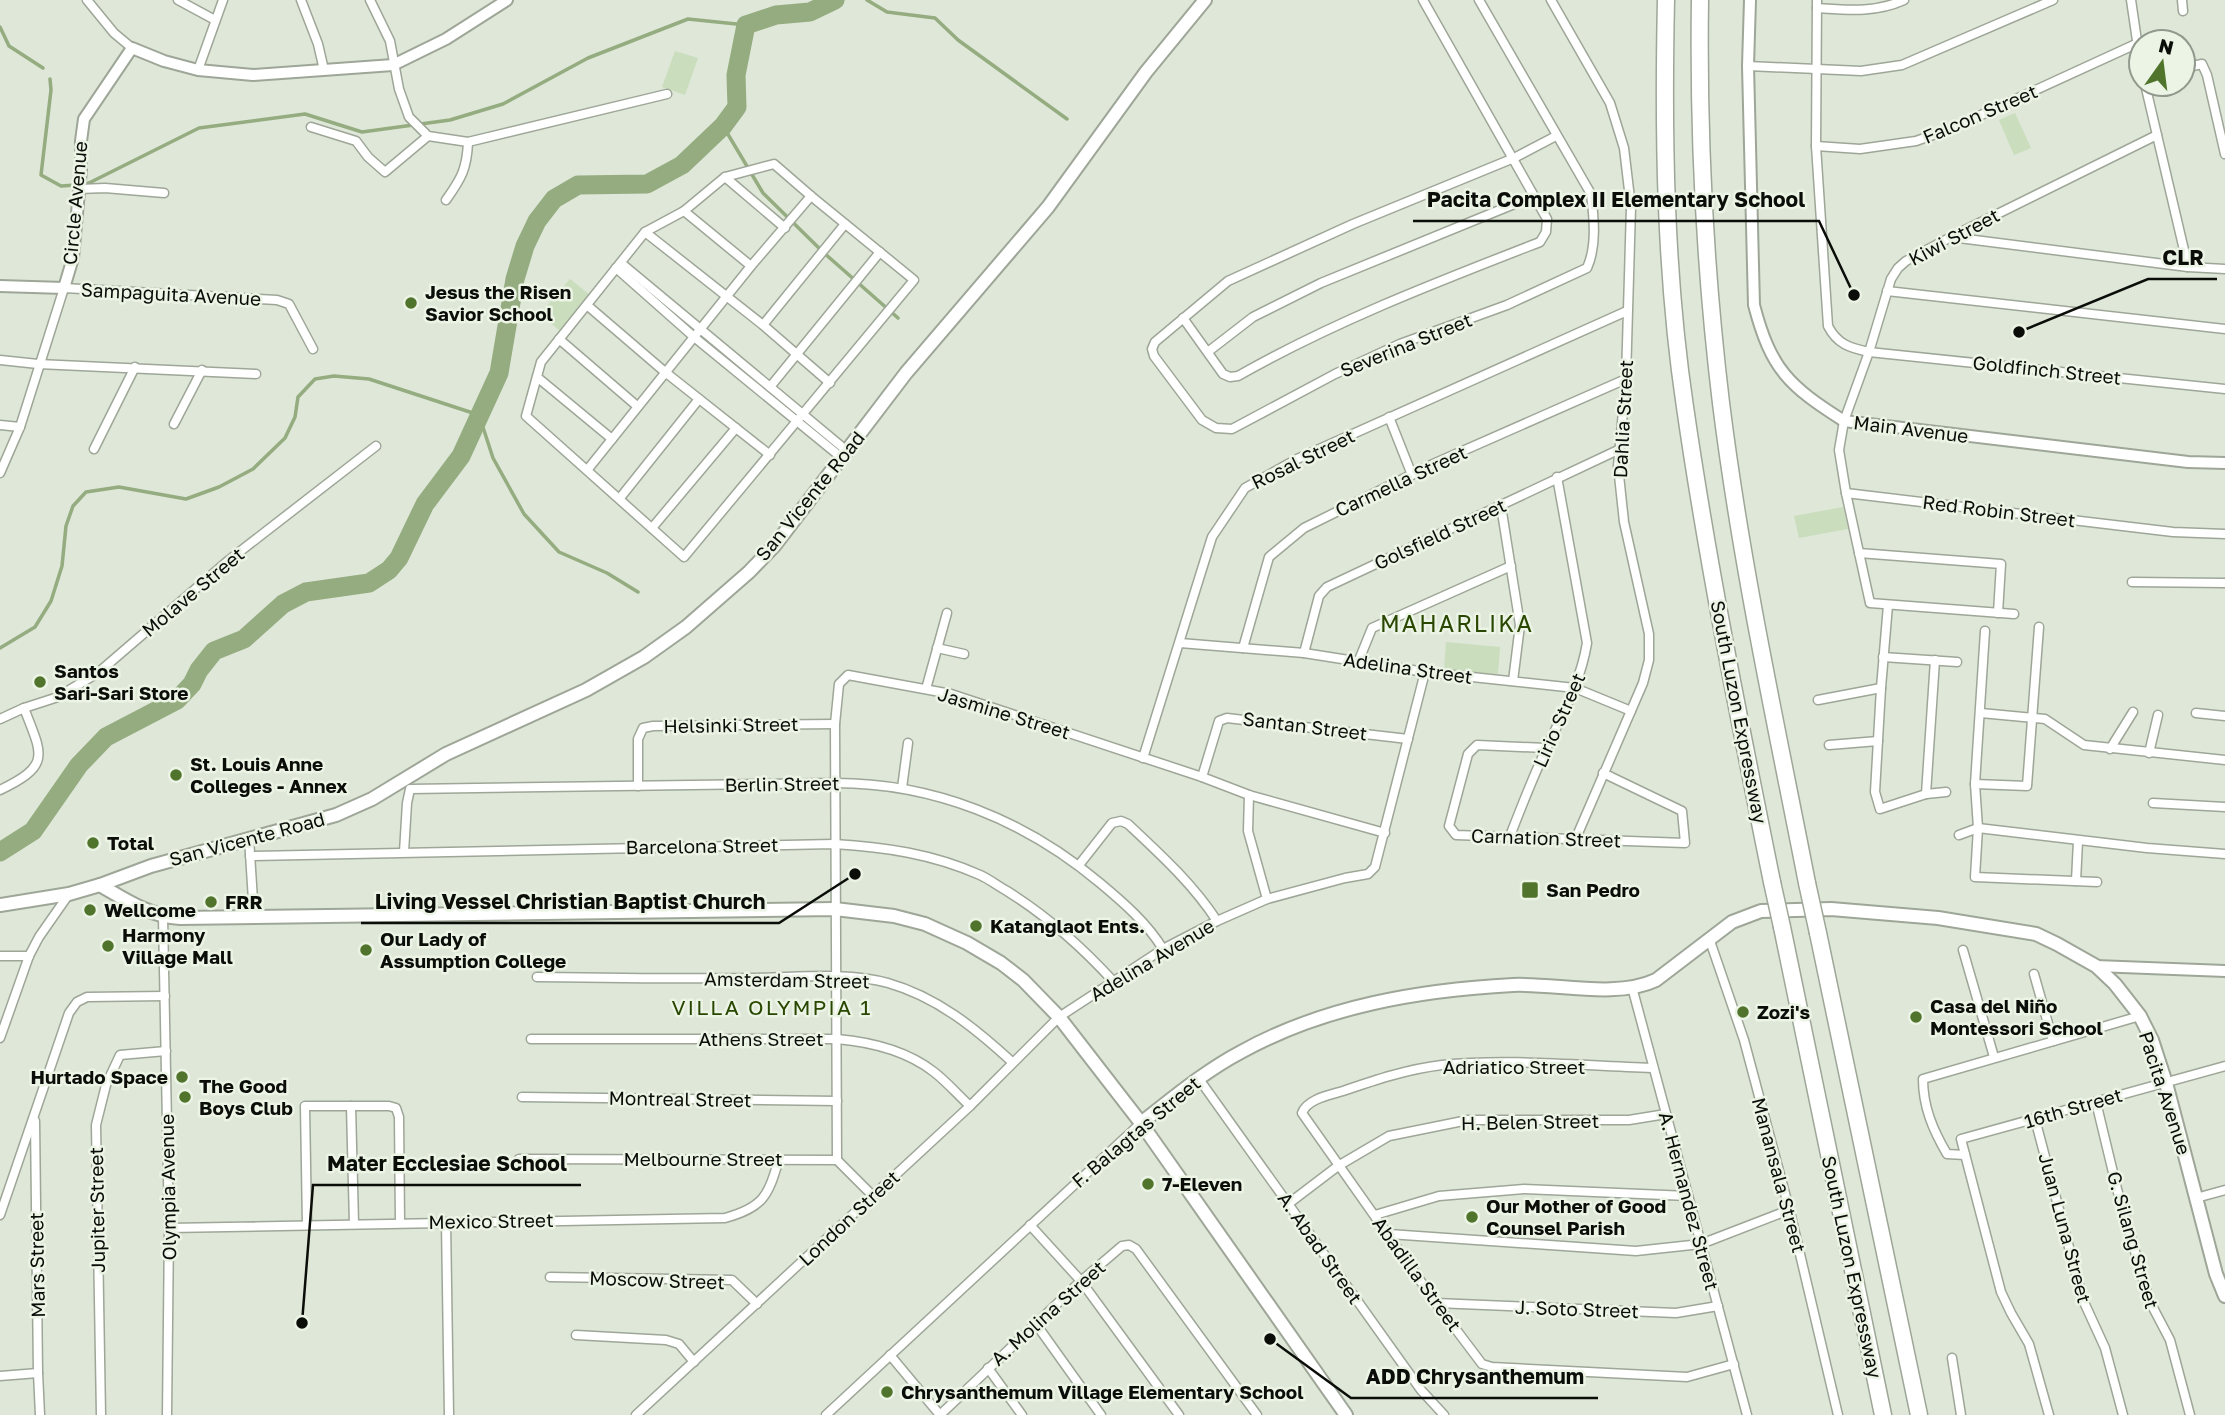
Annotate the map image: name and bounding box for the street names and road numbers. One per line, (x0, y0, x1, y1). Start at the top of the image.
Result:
street label: Falcon Street (1919, 79, 2040, 148)
street label: Circle Avenue (58, 140, 91, 266)
street label: Kiwi Street (1904, 203, 2003, 270)
street label: Sampaguita Avenue (80, 277, 262, 310)
street label: Severina Street (1337, 308, 1475, 381)
street label: Goldfinch Street (1972, 350, 2122, 389)
street label: Dahlia Street (1608, 359, 1637, 479)
street label: Main Avenue (1852, 410, 1970, 447)
street label: Rosal Street (1247, 424, 1358, 493)
street label: San Vicente Road (750, 426, 869, 565)
street label: Carmella Street (1331, 440, 1470, 521)
street label: Red Robin Street (1921, 490, 2077, 531)
street label: Golsfield Street (1370, 493, 1509, 574)
street label: Molave Street (137, 542, 249, 641)
street label: South Luzon Expressway (1707, 598, 1772, 826)
street label: Adelina Street (1342, 647, 1474, 688)
street label: Lirio Street (1528, 669, 1590, 771)
street label: Jasmine Street (935, 682, 1073, 744)
street label: Santan Street (1241, 706, 1369, 745)
street label: Helsinki Street (663, 712, 799, 737)
street label: Berlin Street (724, 771, 840, 796)
street label: San Vicente Road (167, 807, 327, 870)
street label: Carnation Street (1471, 823, 1621, 852)
street label: Barcelona Street (625, 833, 779, 858)
street label: Adelina Avenue (1086, 913, 1218, 1006)
street label: Amsterdam Street (704, 967, 870, 992)
street label: Athens Street (698, 1027, 824, 1050)
street label: Pacita Avenue (2135, 1028, 2196, 1158)
street label: Adriatico Street (1443, 1055, 1585, 1078)
street label: F. Balagtas Street (1067, 1071, 1205, 1192)
street label: 16th Street (2021, 1083, 2125, 1132)
street label: Montreal Street (608, 1086, 752, 1111)
street label: Manansala Street (1748, 1095, 1811, 1255)
street label: H. Belen Street (1461, 1109, 1599, 1134)
street label: A. Hernandez Street (1655, 1109, 1724, 1293)
street label: Olympia Avenue (155, 1114, 180, 1260)
street label: Jupiter Street (84, 1147, 109, 1273)
street label: Melbourne Street (623, 1147, 783, 1170)
street label: Juan Luna Street (2034, 1150, 2097, 1306)
street label: South Luzon Expressway (1818, 1154, 1887, 1380)
street label: London Street (793, 1165, 904, 1270)
street label: G. Silang Street (2103, 1168, 2164, 1311)
street label: A. Abad Street (1273, 1187, 1367, 1308)
street label: Mexico Street (428, 1208, 554, 1233)
street label: Mars Street (24, 1212, 49, 1318)
street label: Abadilla Street (1368, 1212, 1467, 1335)
street label: A. Molina Street (986, 1255, 1109, 1370)
street label: Moscow Street (589, 1266, 725, 1293)
street label: J. Soto Street (1515, 1295, 1639, 1322)

